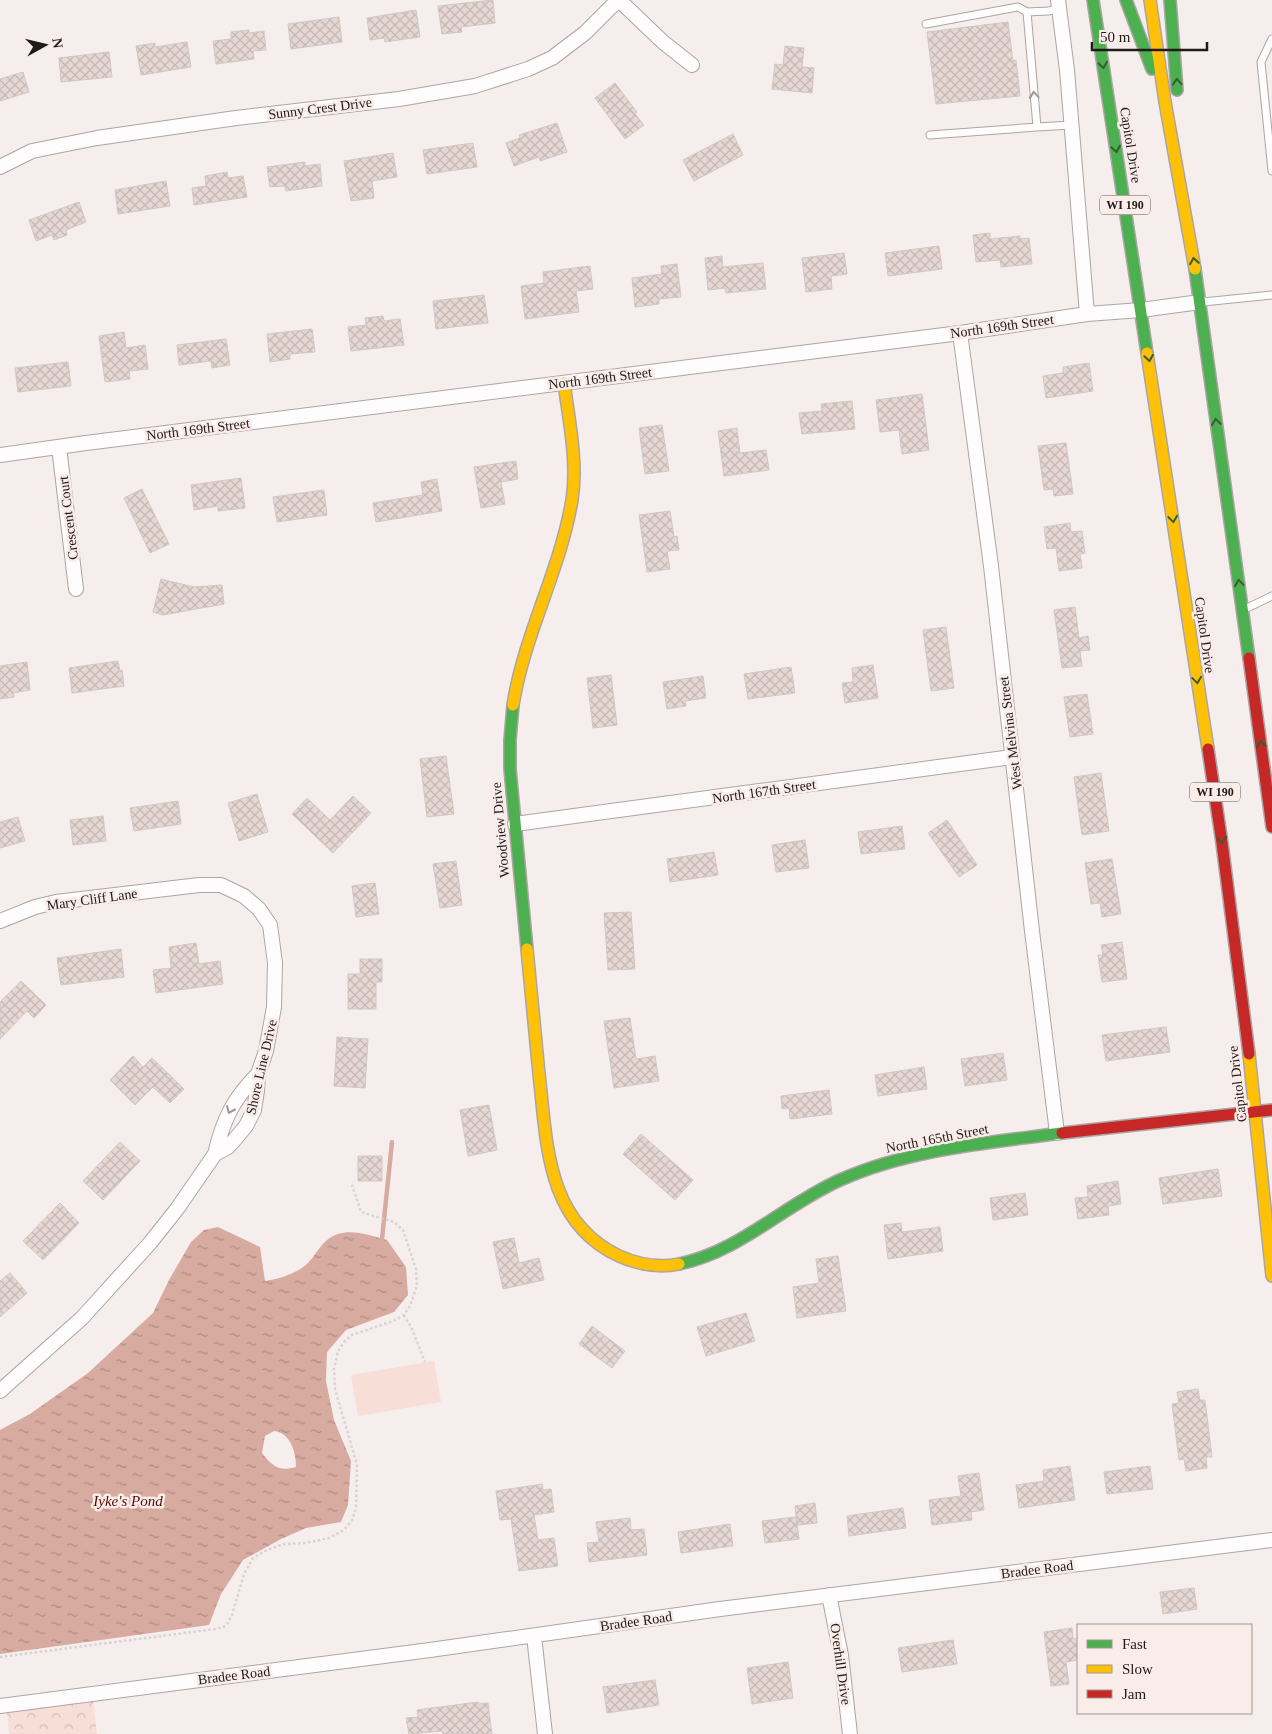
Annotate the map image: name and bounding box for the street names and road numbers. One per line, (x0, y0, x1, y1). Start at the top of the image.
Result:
street label: Sunny Crest Drive (267, 95, 373, 122)
street label: Capitol Drive (1117, 106, 1144, 184)
road number: WI 190 (1100, 196, 1150, 214)
street label: North 169th Street (949, 312, 1055, 341)
street label: North 169th Street (547, 365, 653, 392)
street label: North 169th Street (145, 416, 251, 443)
street label: Crescent Court (56, 475, 81, 561)
street label: Capitol Drive (1192, 596, 1217, 674)
street label: West Melvina Street (996, 675, 1025, 790)
street label: North 167th Street (711, 777, 817, 806)
street label: Woodview Drive (489, 782, 512, 878)
road number: WI 190 (1190, 782, 1240, 802)
street label: Mary Cliff Lane (46, 886, 138, 913)
street label: Shore Line Drive (243, 1018, 280, 1116)
street label: Capitol Drive (1225, 1045, 1250, 1123)
street label: North 165th Street (885, 1121, 990, 1156)
street label: Bradee Road (1000, 1558, 1074, 1581)
street label: Bradee Road (599, 1609, 673, 1634)
street label: Overhill Drive (827, 1622, 854, 1706)
street label: Bradee Road (197, 1664, 271, 1687)

